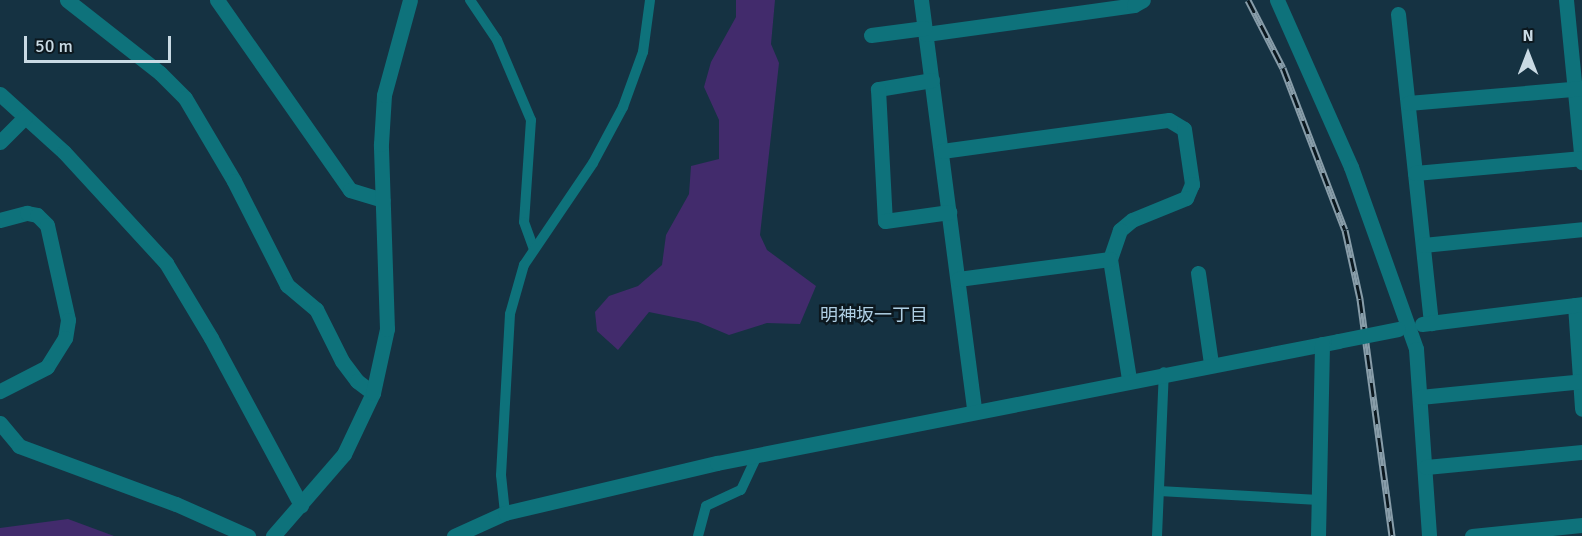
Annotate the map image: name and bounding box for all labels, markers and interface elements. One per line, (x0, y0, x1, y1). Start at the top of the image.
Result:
scale bar (27, 24, 174, 62)
north arrow (1498, 24, 1558, 84)
text: N (1522, 26, 1534, 46)
text: 50 m (35, 35, 73, 57)
district label: 明神坂一丁目 (820, 304, 928, 326)

